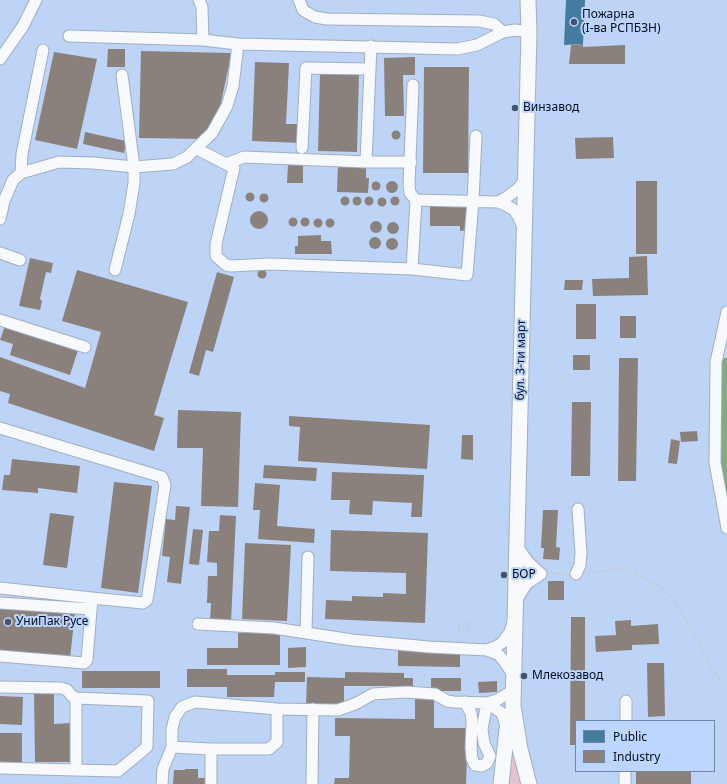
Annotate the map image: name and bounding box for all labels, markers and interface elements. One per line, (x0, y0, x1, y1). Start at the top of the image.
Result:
place label: Пожарна (I-ва РСПБЗН) (582, 8, 661, 36)
marker: Пожарна (I-ва РСПБЗН) (569, 17, 579, 27)
place label: Винзавод (523, 101, 579, 115)
marker: Винзавод (510, 103, 520, 113)
street label: бул. 3-ти март (513, 319, 529, 401)
place label: БОР (512, 568, 536, 582)
marker: БОР (499, 570, 509, 580)
place label: УниПак Русе (16, 615, 88, 629)
marker: УниПак Русе (3, 617, 13, 627)
place label: Млекозавод (532, 669, 603, 683)
marker: Млекозавод (519, 671, 529, 681)
legend (575, 720, 715, 772)
text: Public (613, 728, 647, 745)
text: Industry (613, 748, 660, 765)

